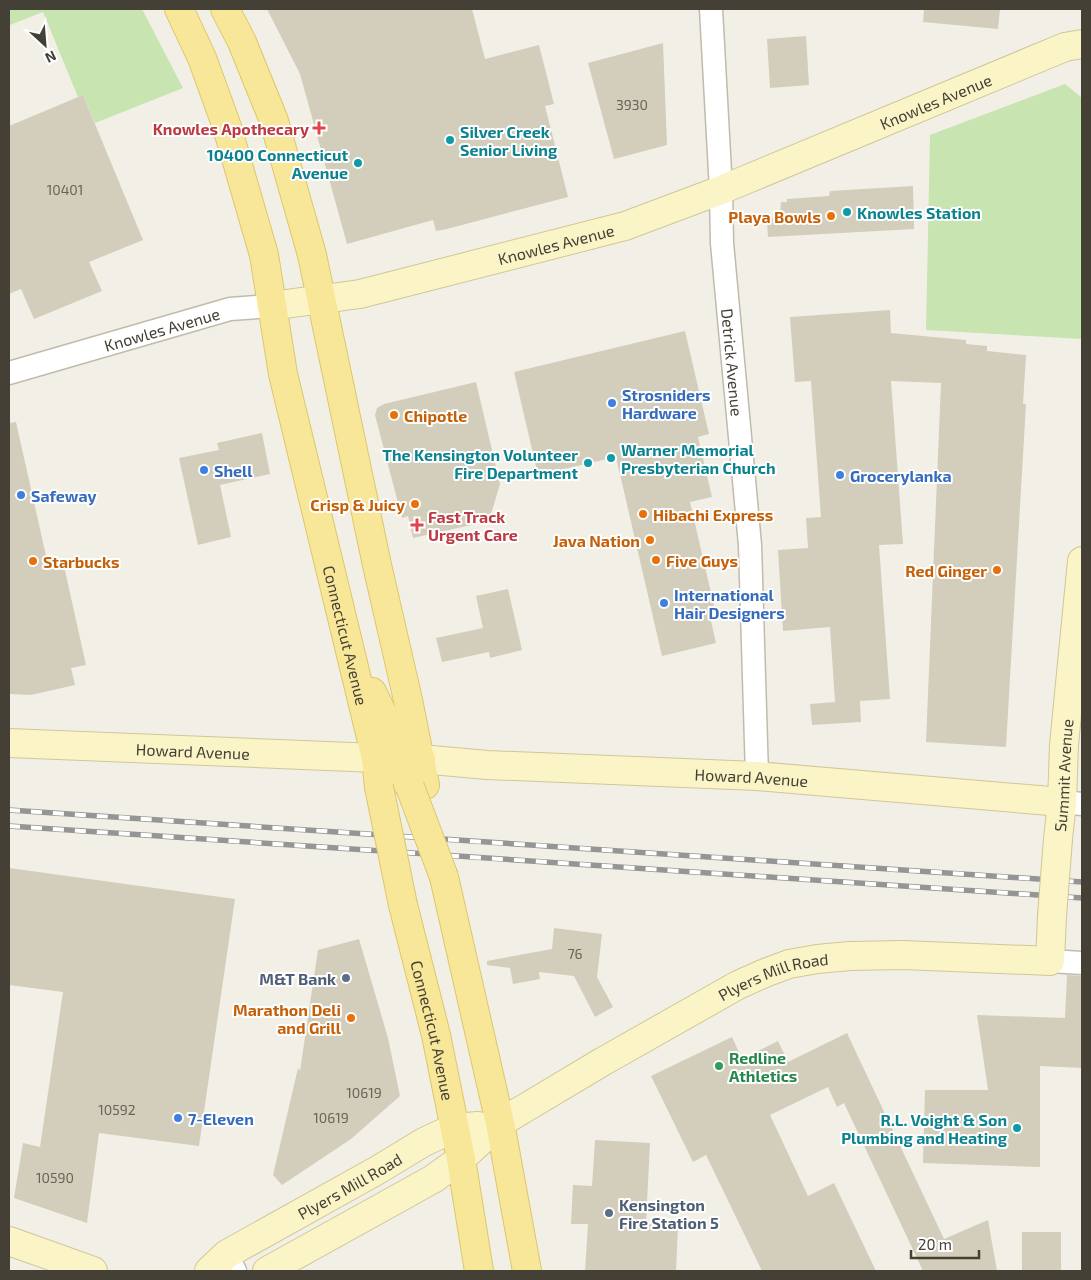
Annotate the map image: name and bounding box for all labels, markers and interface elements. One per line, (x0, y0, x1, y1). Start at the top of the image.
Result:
north arrow (20, 20, 70, 70)
text: N (43, 47, 59, 67)
street label: Knowles Avenue (877, 69, 994, 133)
house number: 3930 (616, 96, 648, 113)
place label: Knowles Apothecary (153, 119, 309, 139)
marker: Knowles Apothecary (313, 122, 325, 134)
place label: Silver Creek Senior Living (460, 122, 558, 159)
marker: Silver Creek Senior Living (444, 134, 456, 146)
place label: 10400 Connecticut Avenue (207, 145, 348, 182)
marker: 10400 Connecticut Avenue (352, 157, 364, 169)
house number: 10401 (47, 181, 83, 198)
place label: Knowles Station (857, 203, 981, 222)
marker: Knowles Station (841, 206, 853, 218)
place label: Playa Bowls (728, 207, 821, 227)
marker: Playa Bowls (825, 210, 837, 222)
street label: Knowles Avenue (496, 220, 616, 268)
street label: Knowles Avenue (102, 303, 222, 354)
street label: Detrick Avenue (719, 307, 748, 417)
place label: Strosniders Hardware (622, 385, 710, 422)
marker: Strosniders Hardware (606, 397, 618, 409)
place label: Chipotle (404, 406, 467, 425)
marker: Chipotle (388, 409, 400, 421)
place label: Warner Memorial Presbyterian Church (621, 440, 776, 478)
place label: The Kensington Volunteer Fire Department (382, 445, 578, 482)
marker: Warner Memorial Presbyterian Church (605, 452, 617, 464)
marker: The Kensington Volunteer Fire Department (582, 457, 594, 469)
place label: Shell (214, 461, 253, 480)
marker: Shell (198, 464, 210, 476)
place label: Grocerylanka (850, 466, 952, 486)
marker: Grocerylanka (834, 469, 846, 481)
place label: Safeway (31, 486, 97, 506)
marker: Safeway (15, 489, 27, 501)
place label: Crisp & Juicy (310, 495, 405, 515)
marker: Crisp & Juicy (409, 498, 421, 510)
place label: Hibachi Express (653, 505, 773, 524)
place label: Fast Track Urgent Care (428, 507, 518, 544)
marker: Hibachi Express (637, 508, 649, 520)
marker: Fast Track Urgent Care (410, 518, 424, 532)
place label: Java Nation (553, 531, 640, 550)
marker: Java Nation (644, 534, 656, 546)
place label: Five Guys (666, 551, 738, 571)
place label: Starbucks (43, 552, 119, 571)
marker: Five Guys (650, 554, 662, 566)
marker: Starbucks (27, 555, 39, 567)
place label: Red Ginger (905, 561, 987, 580)
street label: Connecticut Avenue (320, 563, 372, 707)
marker: Red Ginger (991, 564, 1003, 576)
place label: International Hair Designers (674, 585, 785, 622)
marker: International Hair Designers (658, 597, 670, 609)
street label: Summit Avenue (1049, 718, 1076, 833)
street label: Howard Avenue (136, 739, 250, 762)
street label: Howard Avenue (694, 764, 809, 790)
house number: 76 (567, 945, 583, 962)
street label: Plyers Mill Road (714, 949, 829, 1004)
street label: Connecticut Avenue (408, 958, 458, 1102)
place label: M&T Bank (259, 969, 336, 988)
marker: M&T Bank (340, 972, 352, 984)
place label: Marathon Deli and Grill (233, 1000, 342, 1037)
marker: Marathon Deli and Grill (345, 1012, 357, 1024)
place label: Redline Athletics (729, 1048, 797, 1085)
marker: Redline Athletics (713, 1060, 725, 1072)
house number: 10619 (346, 1084, 382, 1101)
house number: 10592 (98, 1101, 136, 1118)
place label: 7-Eleven (188, 1109, 254, 1128)
house number: 10619 (313, 1109, 349, 1126)
place label: R.L. Voight & Son Plumbing and Heating (841, 1110, 1008, 1147)
marker: 7-Eleven (172, 1112, 184, 1124)
marker: R.L. Voight & Son Plumbing and Heating (1011, 1122, 1023, 1134)
street label: Plyers Mill Road (294, 1148, 405, 1222)
house number: 10590 (36, 1169, 74, 1186)
place label: Kensington Fire Station 5 (619, 1195, 719, 1232)
marker: Kensington Fire Station 5 (603, 1207, 615, 1219)
scale bar (911, 1228, 978, 1260)
text: 20 m (918, 1235, 952, 1253)

